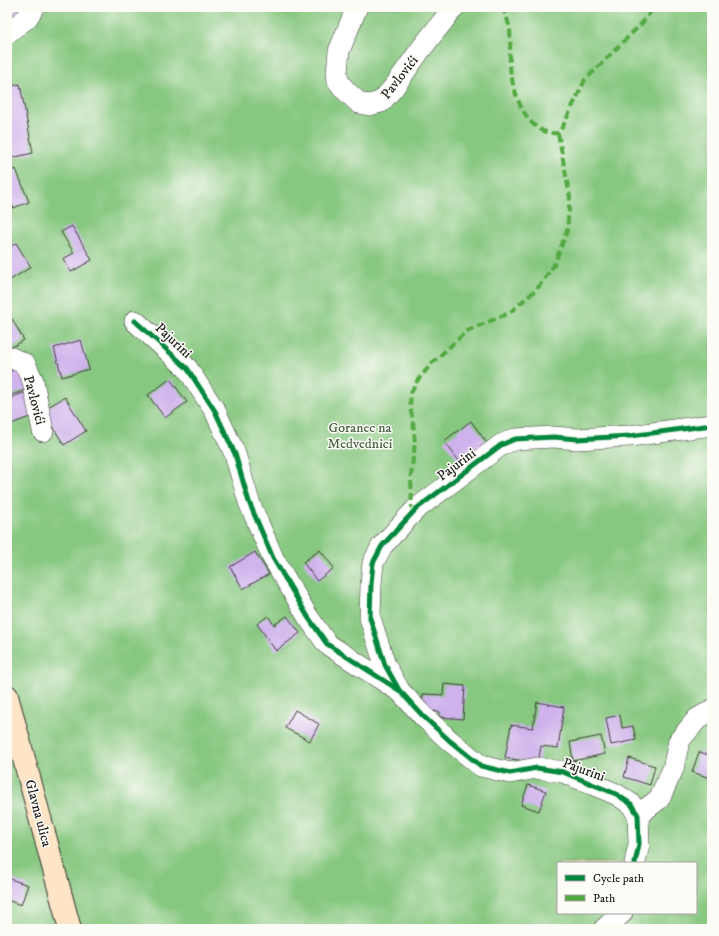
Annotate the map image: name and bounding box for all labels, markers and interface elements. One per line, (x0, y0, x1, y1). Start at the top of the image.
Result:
street label: Pavlovići (377, 52, 423, 103)
street label: Pajurini (151, 319, 196, 363)
street label: Pavlovići (19, 374, 49, 427)
park label: Goranec na Medvednici (328, 419, 393, 453)
street label: Pajurini (434, 444, 480, 485)
street label: Pajurini (560, 754, 608, 786)
street label: Glavna ulica (20, 778, 56, 849)
legend (557, 862, 697, 914)
text: Cycle path (593, 871, 645, 886)
text: Path (593, 891, 616, 906)

